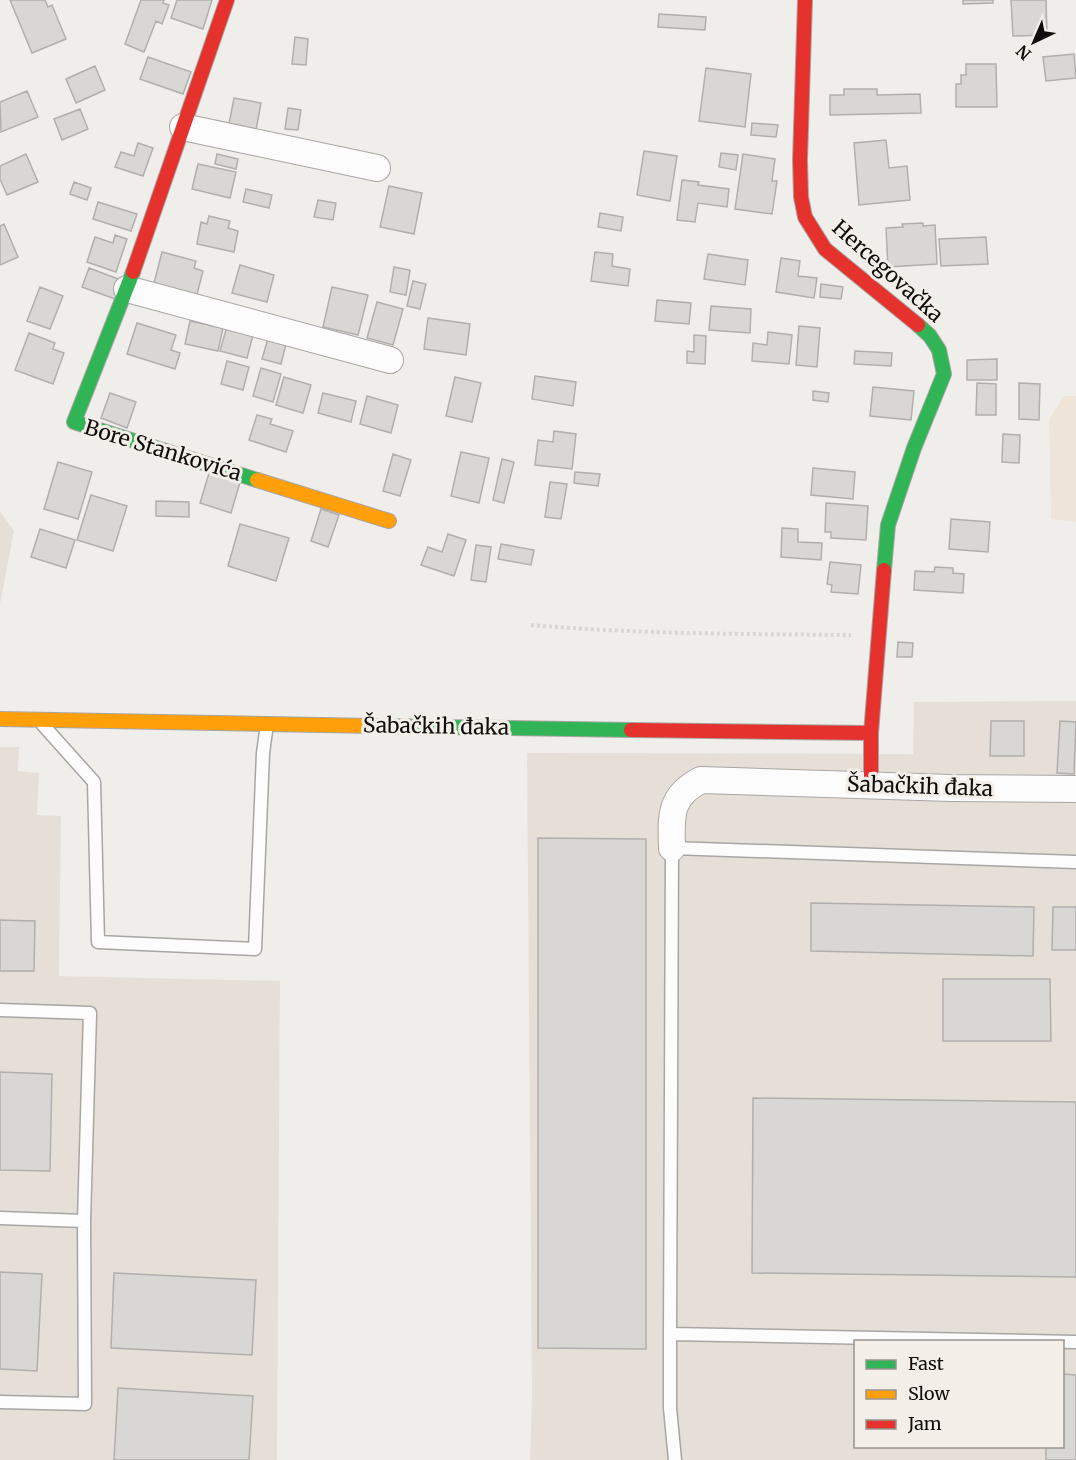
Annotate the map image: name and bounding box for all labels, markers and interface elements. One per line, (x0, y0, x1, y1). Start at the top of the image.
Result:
north arrow (1004, 12, 1064, 72)
text: N (1012, 41, 1035, 64)
street label: Hercegovačka (827, 214, 949, 328)
street label: Bore Stankovića (81, 413, 245, 487)
street label: Šabačkih đaka (363, 711, 509, 741)
street label: Šabačkih đaka (847, 770, 993, 802)
legend (854, 1340, 1064, 1448)
text: Fast (908, 1352, 944, 1375)
text: Slow (908, 1382, 951, 1405)
text: Jam (907, 1412, 942, 1435)

